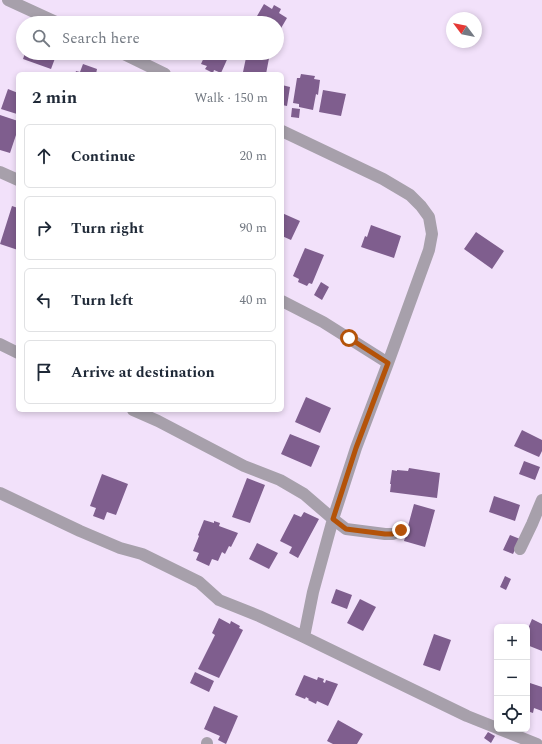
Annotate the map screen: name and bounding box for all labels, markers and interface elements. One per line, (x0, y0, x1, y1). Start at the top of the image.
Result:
north arrow (446, 12, 482, 48)
search box (16, 16, 284, 60)
icon: search (30, 27, 52, 49)
text: Search here (62, 27, 140, 50)
text: 2 min (32, 85, 77, 111)
text: Walk · 150 m (194, 88, 268, 108)
icon: ahead (33, 145, 55, 167)
text: Continue (71, 145, 136, 168)
text: 20 m (240, 146, 267, 166)
icon: right (33, 217, 55, 239)
text: Turn right (71, 217, 144, 240)
text: 90 m (240, 218, 267, 238)
icon: left (33, 289, 55, 311)
text: Turn left (71, 289, 133, 312)
text: 40 m (240, 290, 267, 310)
route start (340, 329, 358, 347)
icon: arrive (33, 361, 55, 383)
text: Arrive at destination (71, 361, 215, 384)
route end (392, 521, 410, 539)
map controls (494, 624, 530, 732)
button: + (494, 624, 530, 660)
button: − (494, 660, 530, 696)
button: locate (494, 696, 530, 732)

